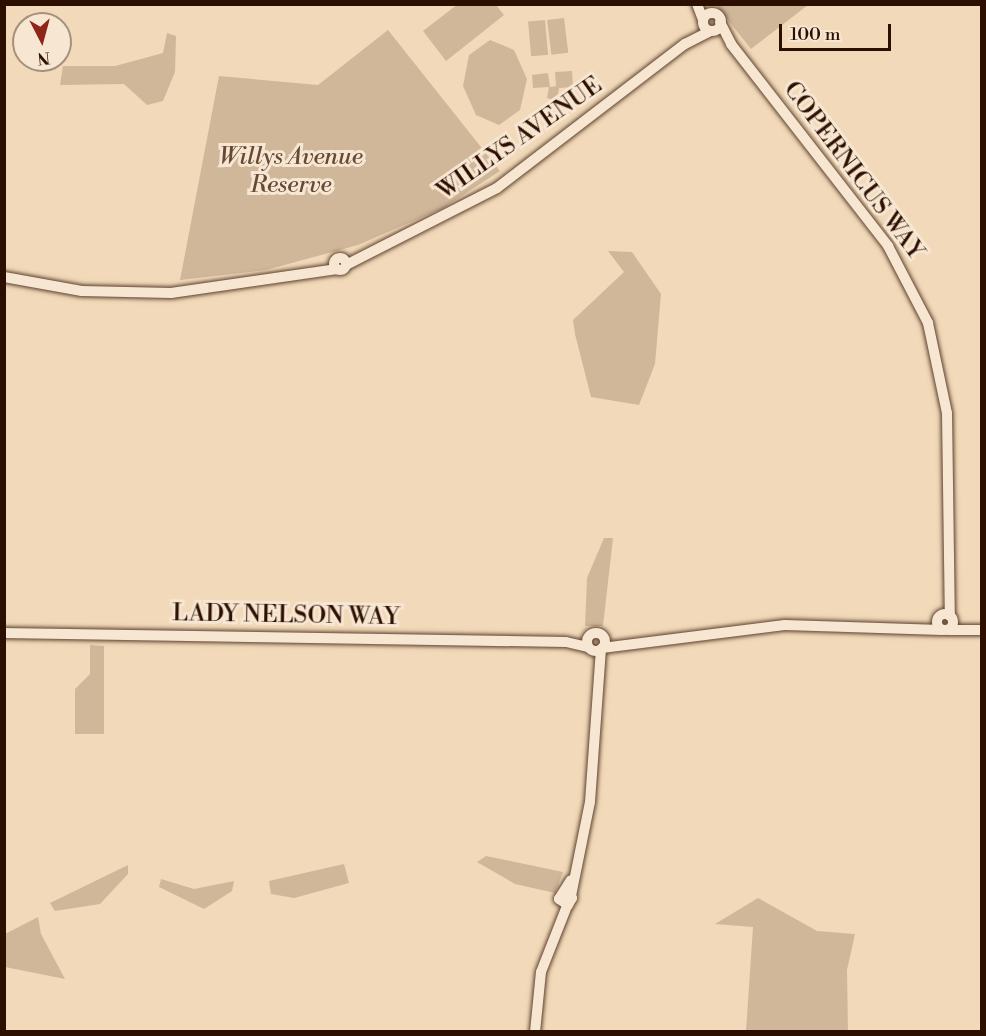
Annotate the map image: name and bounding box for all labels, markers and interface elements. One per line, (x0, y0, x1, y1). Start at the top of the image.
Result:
north arrow (12, 12, 72, 72)
scale bar (782, 12, 894, 50)
text: 100 m (790, 23, 841, 46)
text: N (36, 47, 51, 69)
street label: WILLYS AVENUE (432, 71, 608, 207)
street label: COPERNICUS WAY (777, 76, 929, 266)
park label: Willys Avenue Reserve (219, 144, 363, 200)
street label: LADY NELSON WAY (172, 600, 400, 632)

